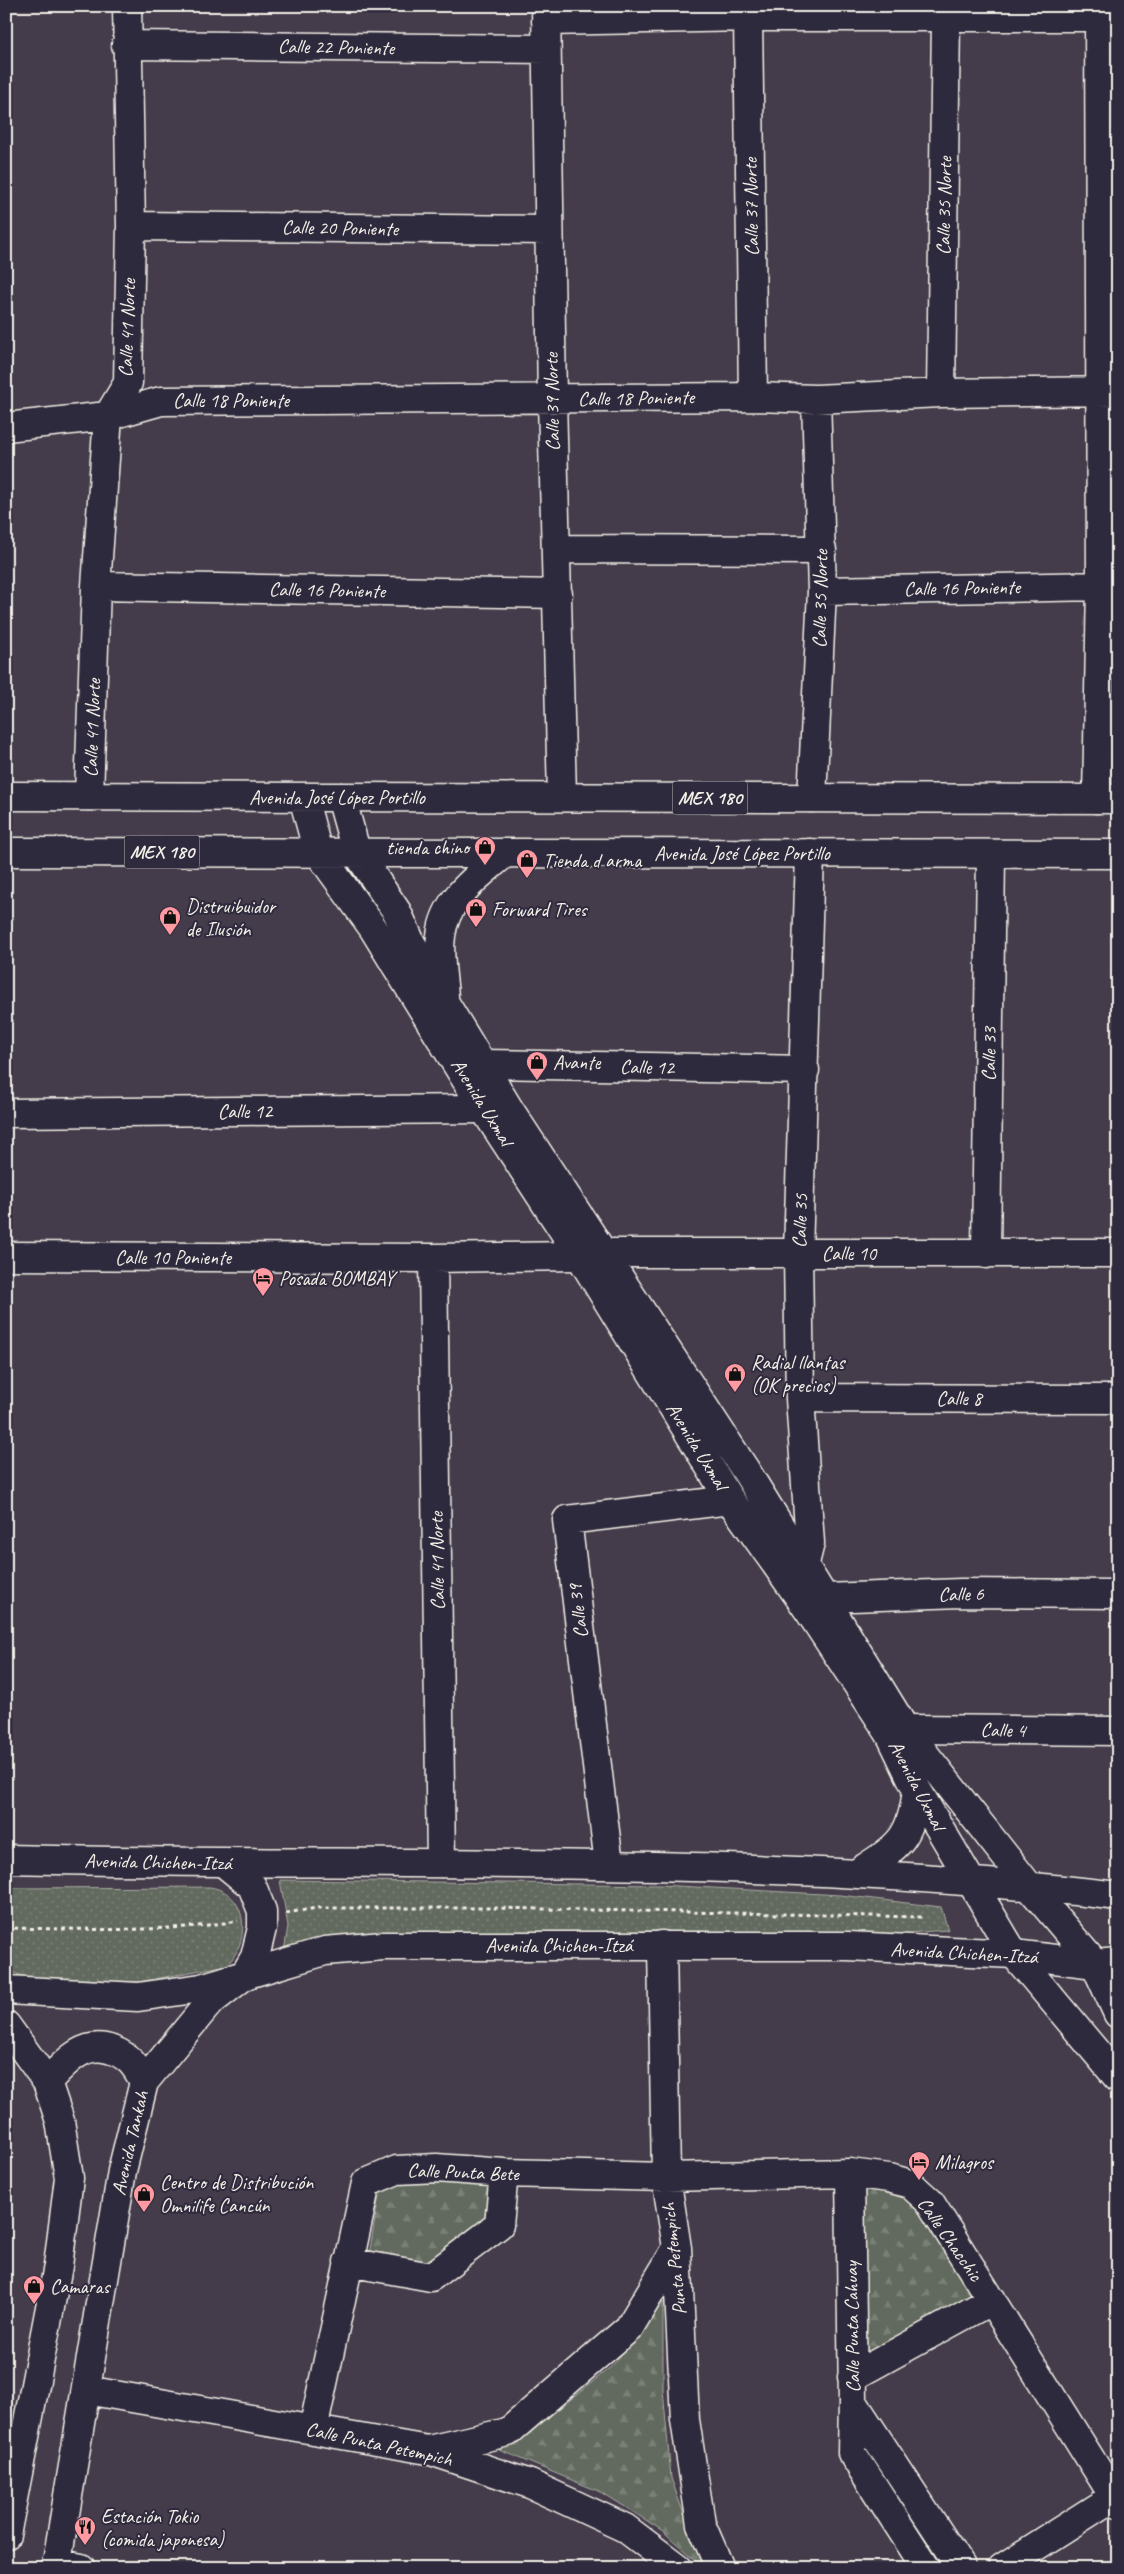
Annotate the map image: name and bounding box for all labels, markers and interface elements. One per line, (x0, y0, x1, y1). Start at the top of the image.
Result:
street label: Calle 22 Poniente (278, 33, 396, 61)
street label: Calle 35 Norte (931, 155, 957, 255)
street label: Calle 37 Norte (738, 156, 764, 256)
street label: Calle 20 Poniente (282, 214, 400, 242)
street label: Calle 41 Norte (113, 277, 141, 378)
street label: Calle 39 Norte (539, 351, 565, 451)
street label: Calle 18 Poniente (578, 384, 696, 412)
street label: Calle 18 Poniente (173, 388, 291, 413)
street label: Calle 35 Norte (807, 548, 833, 648)
street label: Calle 16 Poniente (904, 574, 1022, 602)
street label: Calle 16 Poniente (269, 576, 387, 604)
street label: Calle 41 Norte (78, 677, 106, 778)
road number: MEX 180 (672, 781, 748, 814)
street label: Avenida José López Portillo (249, 785, 426, 810)
place label: tienda chino (386, 835, 471, 860)
shop icon: tienda chino (473, 835, 497, 866)
road number: MEX 180 (124, 836, 200, 869)
street label: Avenida José López Portillo (654, 841, 831, 866)
shop icon: Tienda d arma (515, 848, 539, 879)
place label: Tienda d arma (543, 848, 643, 873)
place label: Distruibuidor de Ilusión (186, 894, 277, 942)
shop icon: Forward Tires (464, 897, 488, 928)
place label: Forward Tires (492, 897, 589, 922)
shop icon: Distruibuidor de Ilusión (158, 905, 182, 936)
street label: Calle 33 (976, 1025, 1002, 1081)
shop icon: Avante (525, 1050, 549, 1081)
place label: Avante (553, 1050, 602, 1075)
street label: Avenida Uxmal (445, 1054, 521, 1153)
street label: Calle 12 (620, 1054, 676, 1080)
street label: Calle 12 (218, 1099, 274, 1124)
street label: Calle 35 (787, 1192, 813, 1249)
street label: Calle 10 (822, 1241, 878, 1266)
street label: Calle 10 Poniente (115, 1245, 233, 1270)
hotel icon: Posada BOMBAY (251, 1266, 275, 1297)
place label: Posada BOMBAY (279, 1266, 398, 1291)
place label: Radial llantas (OK precios) (751, 1350, 846, 1398)
shop icon: Radial llantas (OK precios) (723, 1362, 747, 1393)
street label: Calle 8 (936, 1386, 984, 1411)
street label: Avenida Uxmal (660, 1398, 736, 1497)
street label: Calle 41 Norte (424, 1510, 450, 1610)
street label: Calle 39 (562, 1581, 594, 1639)
street label: Calle 6 (938, 1581, 985, 1607)
street label: Calle 4 (980, 1717, 1028, 1743)
street label: Avenida Uxmal (883, 1736, 953, 1837)
street label: Avenida Chichen-Itzá (84, 1848, 234, 1876)
street label: Avenida Chichen-Itzá (485, 1933, 635, 1958)
street label: Avenida Chichen-Itzá (890, 1937, 1040, 1969)
street label: Avenida Tankah (106, 2088, 154, 2198)
hotel icon: Milagros (907, 2150, 931, 2181)
place label: Milagros (935, 2150, 995, 2175)
street label: Calle Punta Bete (407, 2158, 521, 2186)
place label: Centro de Distribución Omnilife Cancún (160, 2170, 314, 2218)
shop icon: Centro de Distribución Omnilife Cancún (132, 2182, 156, 2213)
street label: Calle Chacchic (912, 2192, 989, 2287)
street label: Punta Petempich (656, 2200, 692, 2316)
street label: Calle Punta Cahuay (838, 2259, 866, 2393)
shop icon: Camaras (22, 2274, 46, 2305)
place label: Camaras (50, 2274, 112, 2299)
street label: Calle Punta Petempich (303, 2416, 455, 2472)
place label: Estación Tokio (comida japonesa) (101, 2504, 225, 2552)
restaurant icon: Estación Tokio (comida japonesa) (73, 2515, 97, 2546)

